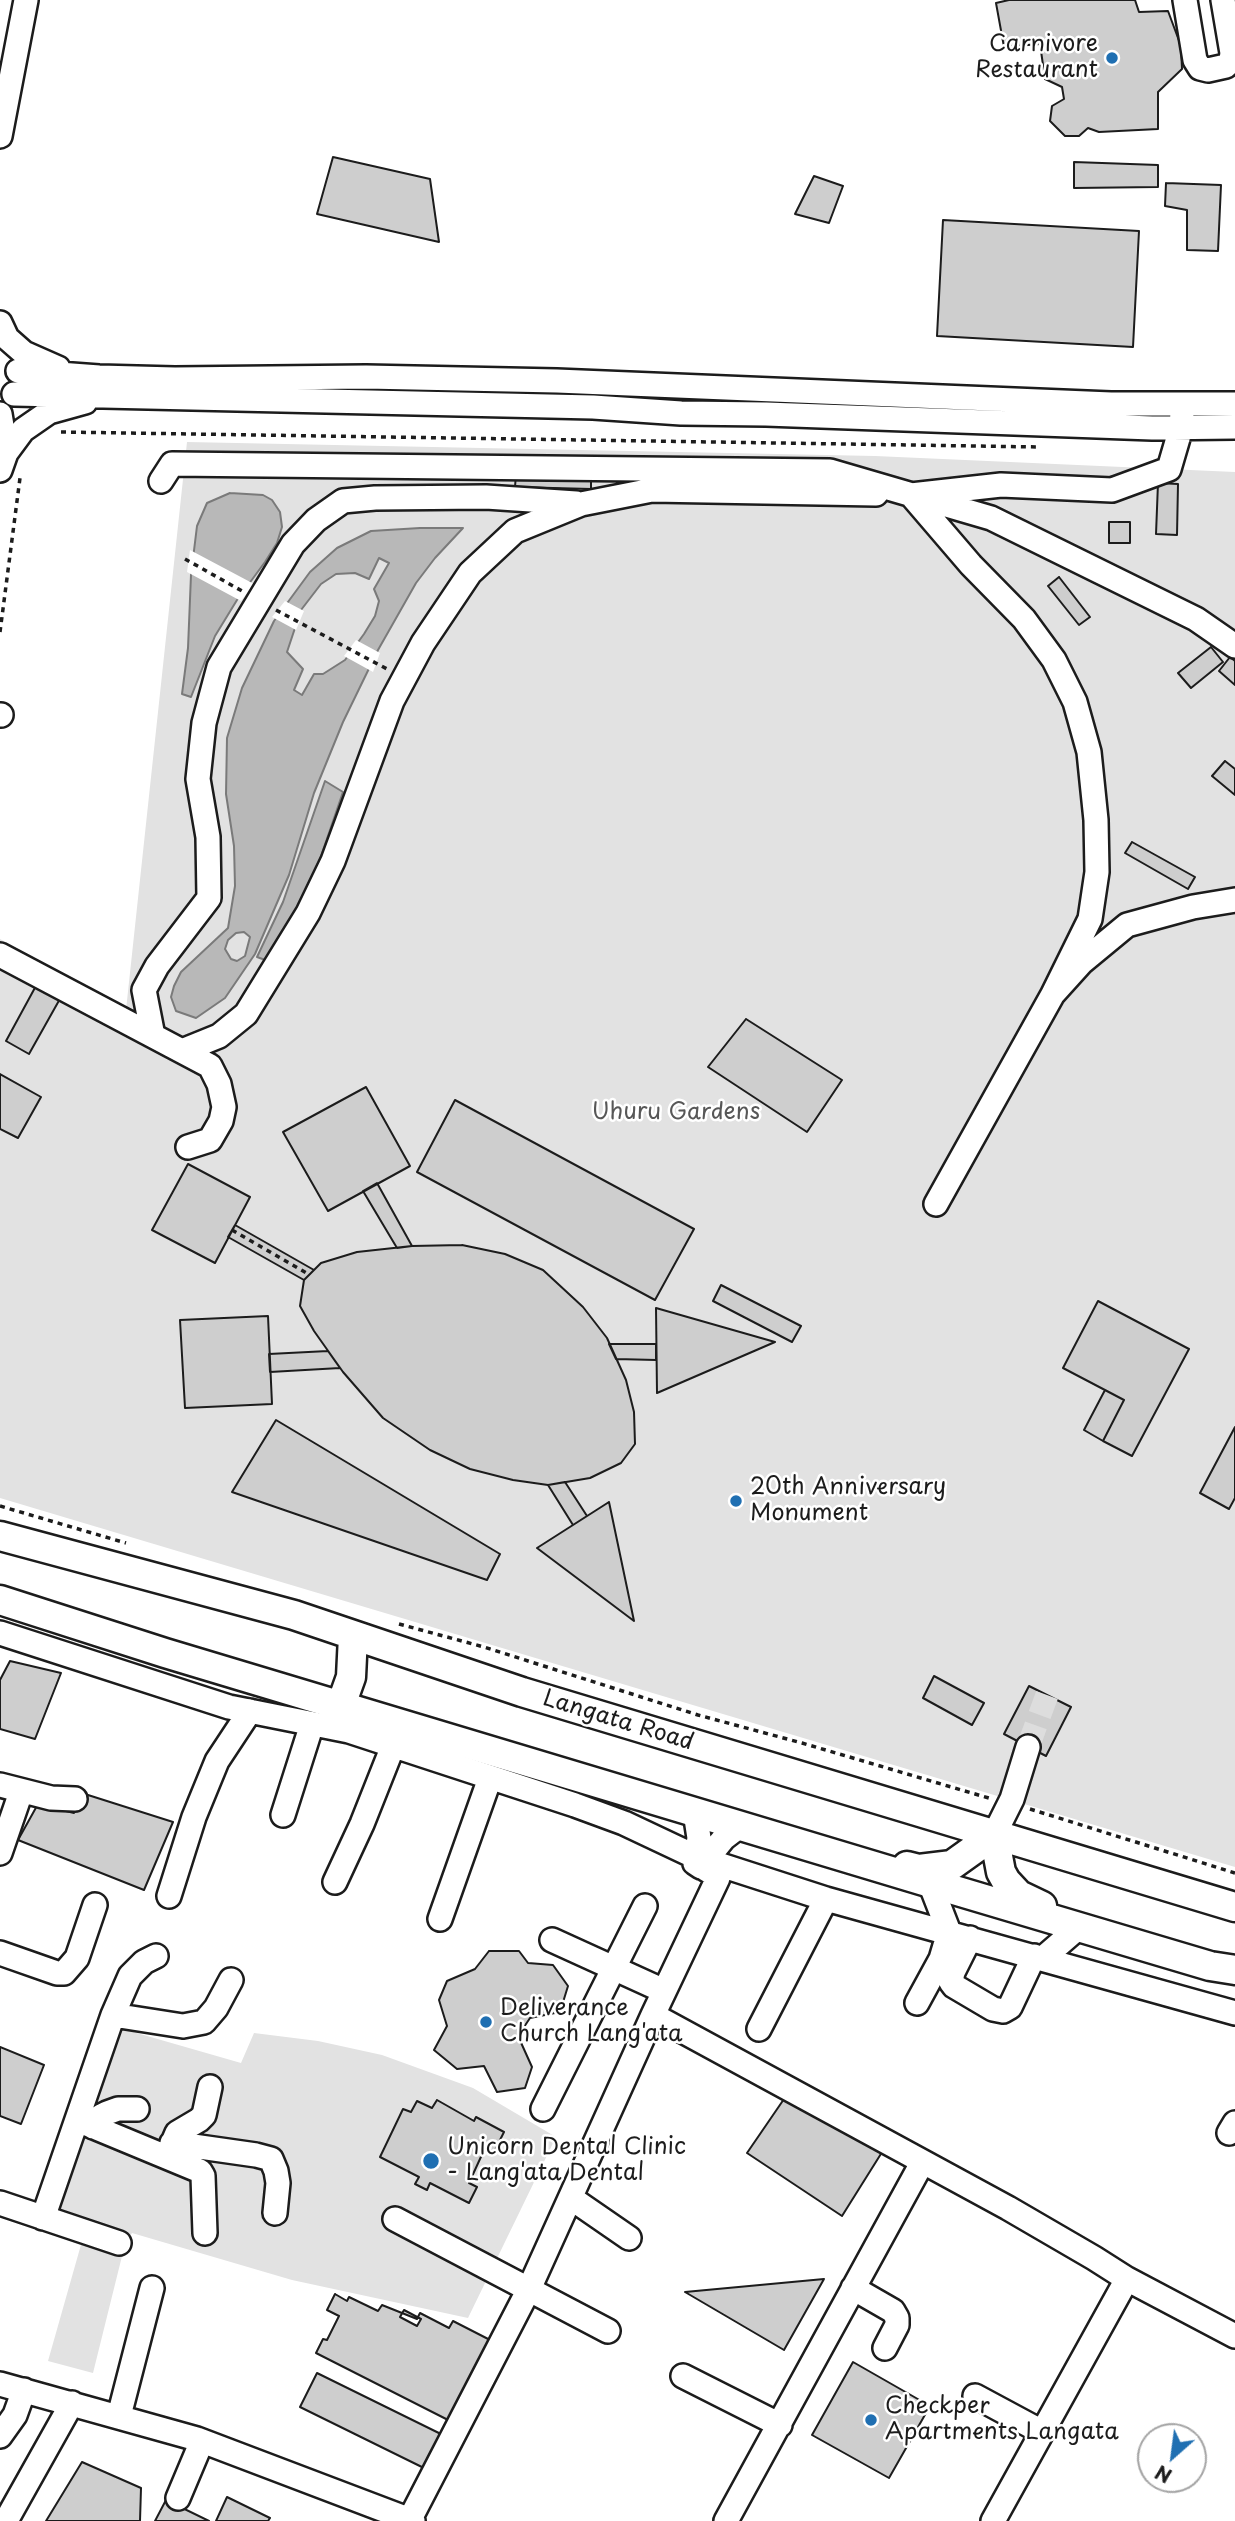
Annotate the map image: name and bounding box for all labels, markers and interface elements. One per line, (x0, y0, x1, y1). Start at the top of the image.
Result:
place label: Carnivore Restaurant (975, 31, 1098, 85)
marker: Carnivore Restaurant (1104, 50, 1120, 66)
park label: Uhuru Gardens (592, 1099, 760, 1127)
place label: 20th Anniversary Monument (750, 1474, 946, 1528)
marker: 20th Anniversary Monument (728, 1493, 744, 1509)
street label: Langata Road (539, 1685, 697, 1757)
place label: Deliverance Church Lang'ata (500, 1995, 683, 2049)
marker: Deliverance Church Lang'ata (478, 2014, 494, 2030)
place label: Unicorn Dental Clinic - Lang'ata Dental (447, 2134, 686, 2188)
marker: Unicorn Dental Clinic - Lang'ata Dental (421, 2151, 441, 2171)
place label: Checkper Apartments Langata (885, 2393, 1119, 2447)
marker: Checkper Apartments Langata (863, 2412, 879, 2428)
north arrow (1137, 2423, 1207, 2493)
text: N (1150, 2459, 1176, 2491)

